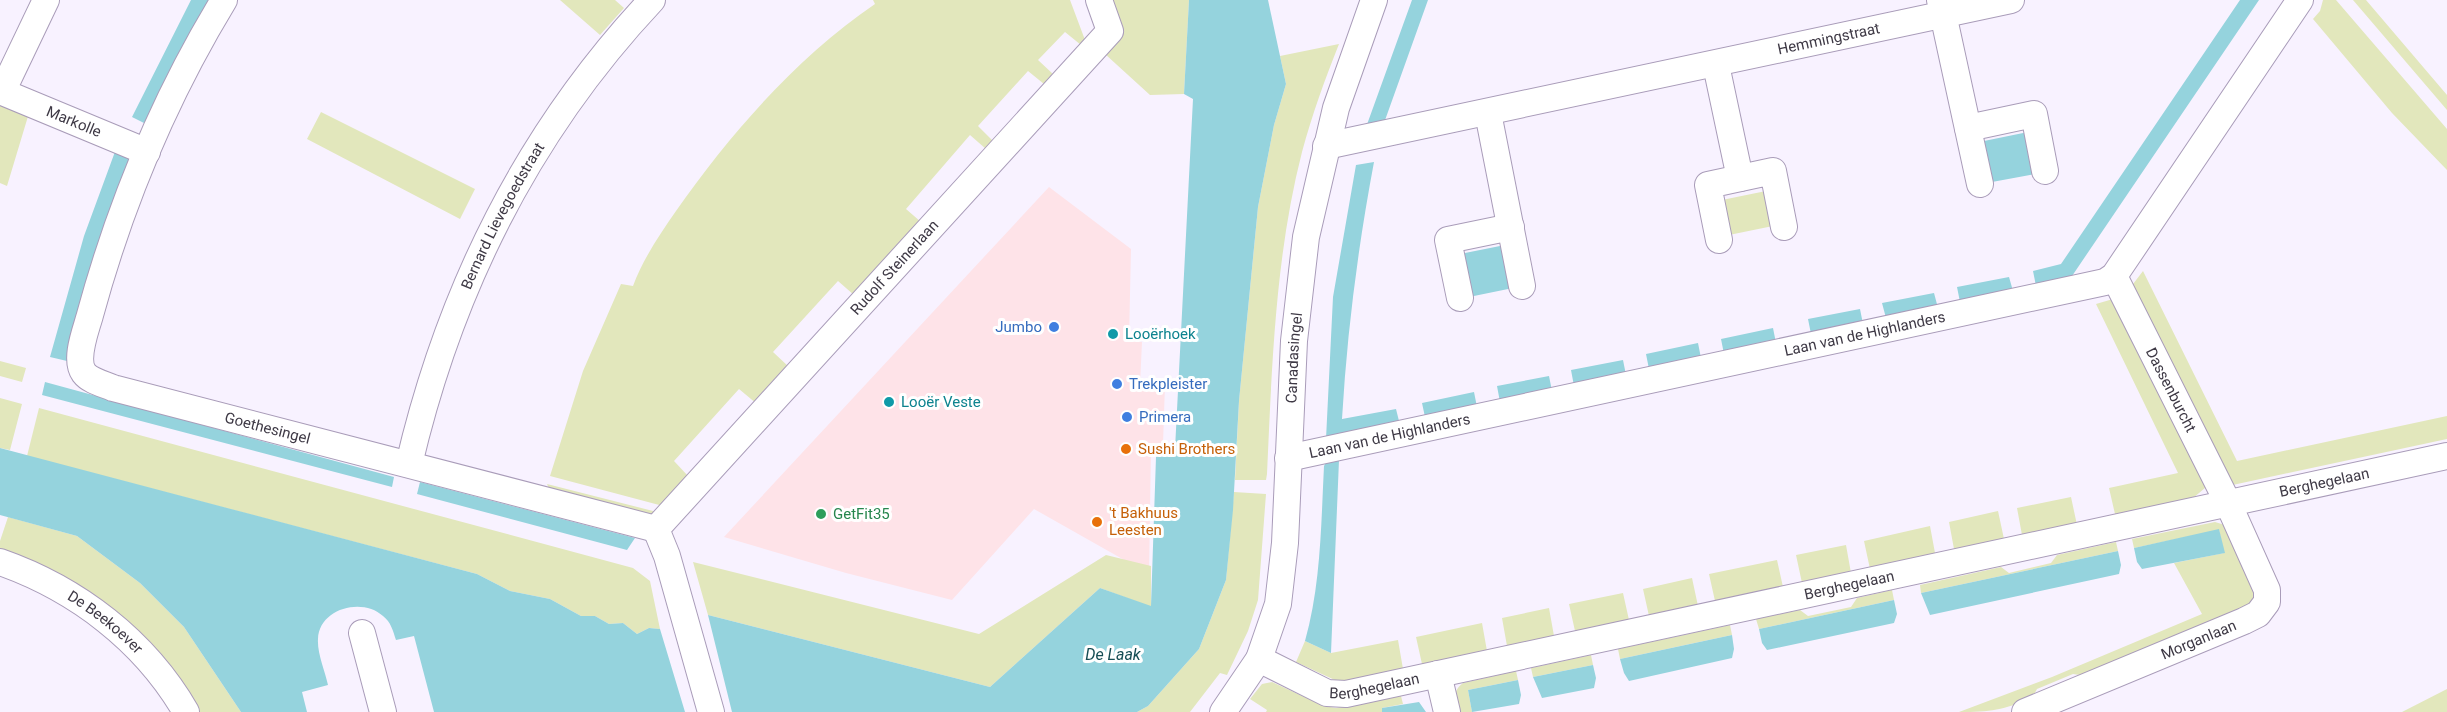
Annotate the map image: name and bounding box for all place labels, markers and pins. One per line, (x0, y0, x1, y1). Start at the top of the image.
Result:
place label: Jumbo (995, 318, 1042, 336)
marker: Jumbo (1047, 320, 1061, 334)
place label: Looërhoek (1125, 325, 1196, 343)
marker: Looërhoek (1106, 327, 1120, 341)
place label: Trekpleister (1129, 375, 1207, 393)
marker: Trekpleister (1110, 377, 1124, 391)
place label: Looër Veste (901, 393, 981, 411)
marker: Looër Veste (882, 395, 896, 409)
place label: Primera (1139, 408, 1191, 426)
marker: Primera (1120, 410, 1134, 424)
place label: Sushi Brothers (1138, 440, 1235, 458)
marker: Sushi Brothers (1119, 442, 1133, 456)
place label: 't Bakhuus Leesten (1109, 504, 1178, 539)
place label: GetFit35 (833, 505, 890, 523)
marker: GetFit35 (814, 507, 828, 521)
marker: 't Bakhuus Leesten (1090, 515, 1104, 529)

